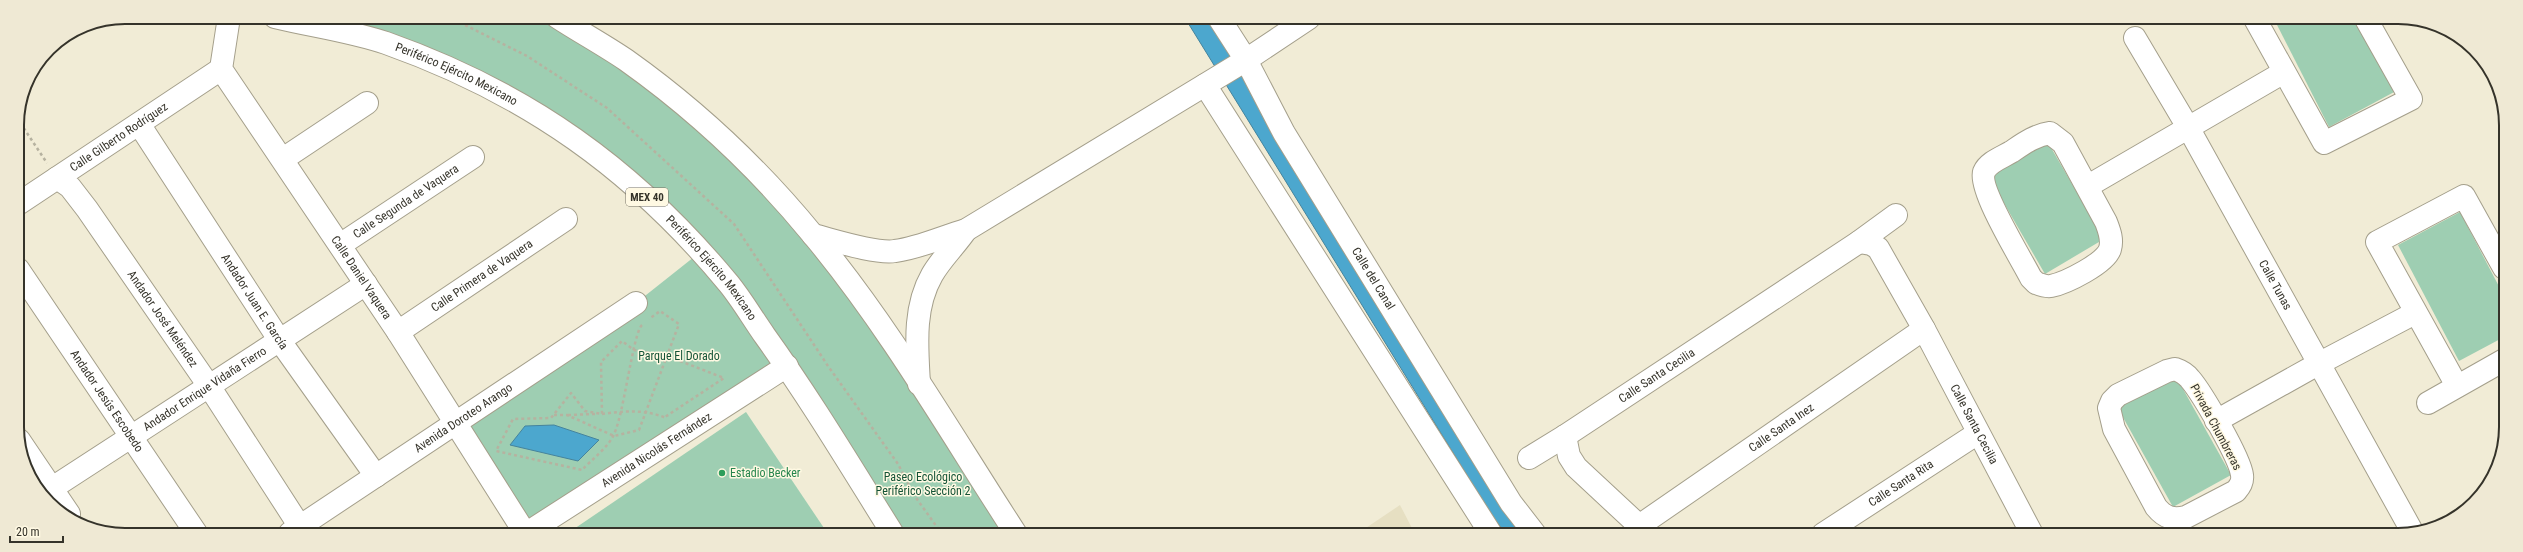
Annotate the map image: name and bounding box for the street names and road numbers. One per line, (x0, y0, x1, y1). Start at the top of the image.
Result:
street label: Periférico Ejército Mexicano (393, 40, 520, 108)
street label: Calle Gilberto Rodríguez (67, 100, 170, 174)
street label: Calle Segunda de Vaquera (351, 161, 461, 241)
road number: MEX 40 (626, 188, 668, 206)
street label: Periférico Ejército Mexicano (663, 212, 759, 323)
street label: Calle Daniel Vaquera (328, 233, 395, 322)
street label: Calle Primera de Vaquera (428, 236, 535, 315)
street label: Calle del Canal (1349, 245, 1398, 312)
street label: Andador Juan E. García (218, 251, 291, 352)
street label: Calle Tunas (2256, 257, 2295, 312)
street label: Andador José Meléndez (124, 268, 201, 370)
street label: Andador Enrique Vidaña Fierro (141, 344, 269, 434)
street label: Calle Santa Cecilia (1616, 345, 1698, 406)
street label: Andador Jesús Escobedo (67, 347, 146, 455)
street label: Avenida Doroteo Arango (412, 380, 515, 455)
street label: Calle Santa Cecilia (1947, 382, 2001, 467)
street label: Privada Chumbreras (2187, 382, 2245, 472)
street label: Calle Santa Inez (1746, 400, 1817, 455)
street label: Avenida Nicolás Fernández (599, 409, 714, 490)
street label: Calle Santa Rita (1866, 457, 1936, 510)

